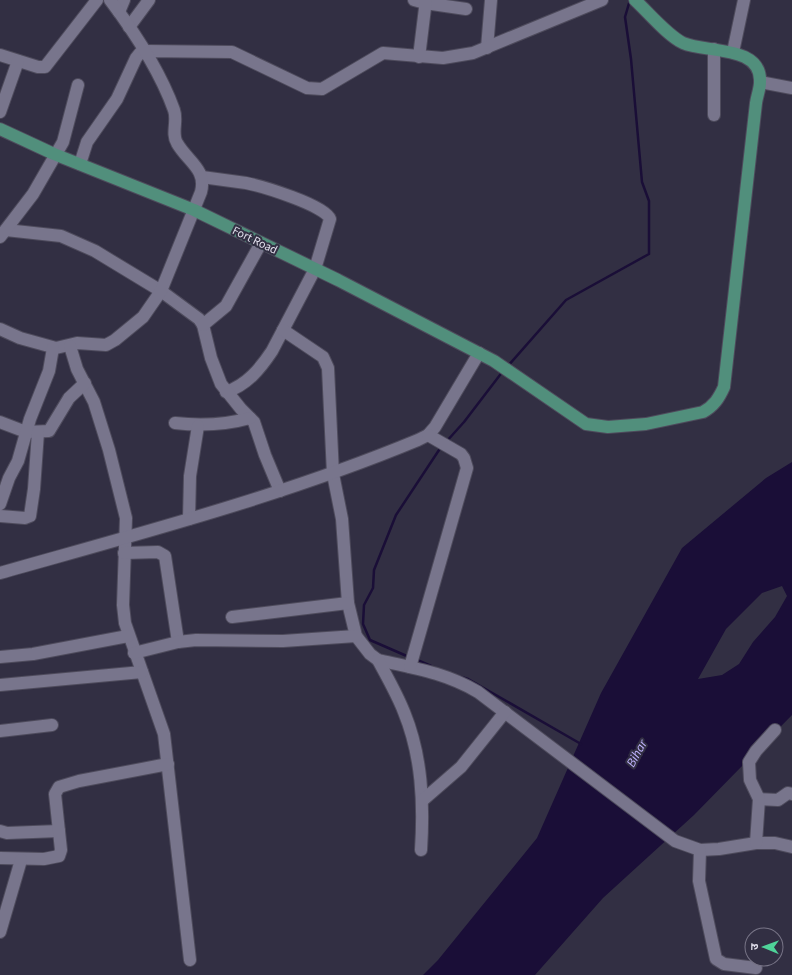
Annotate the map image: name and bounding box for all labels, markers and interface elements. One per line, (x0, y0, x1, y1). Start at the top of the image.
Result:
street label: Fort Road (229, 222, 280, 259)
water label: Bihar (622, 736, 652, 770)
north arrow (744, 927, 784, 967)
text: उ (747, 943, 762, 950)

